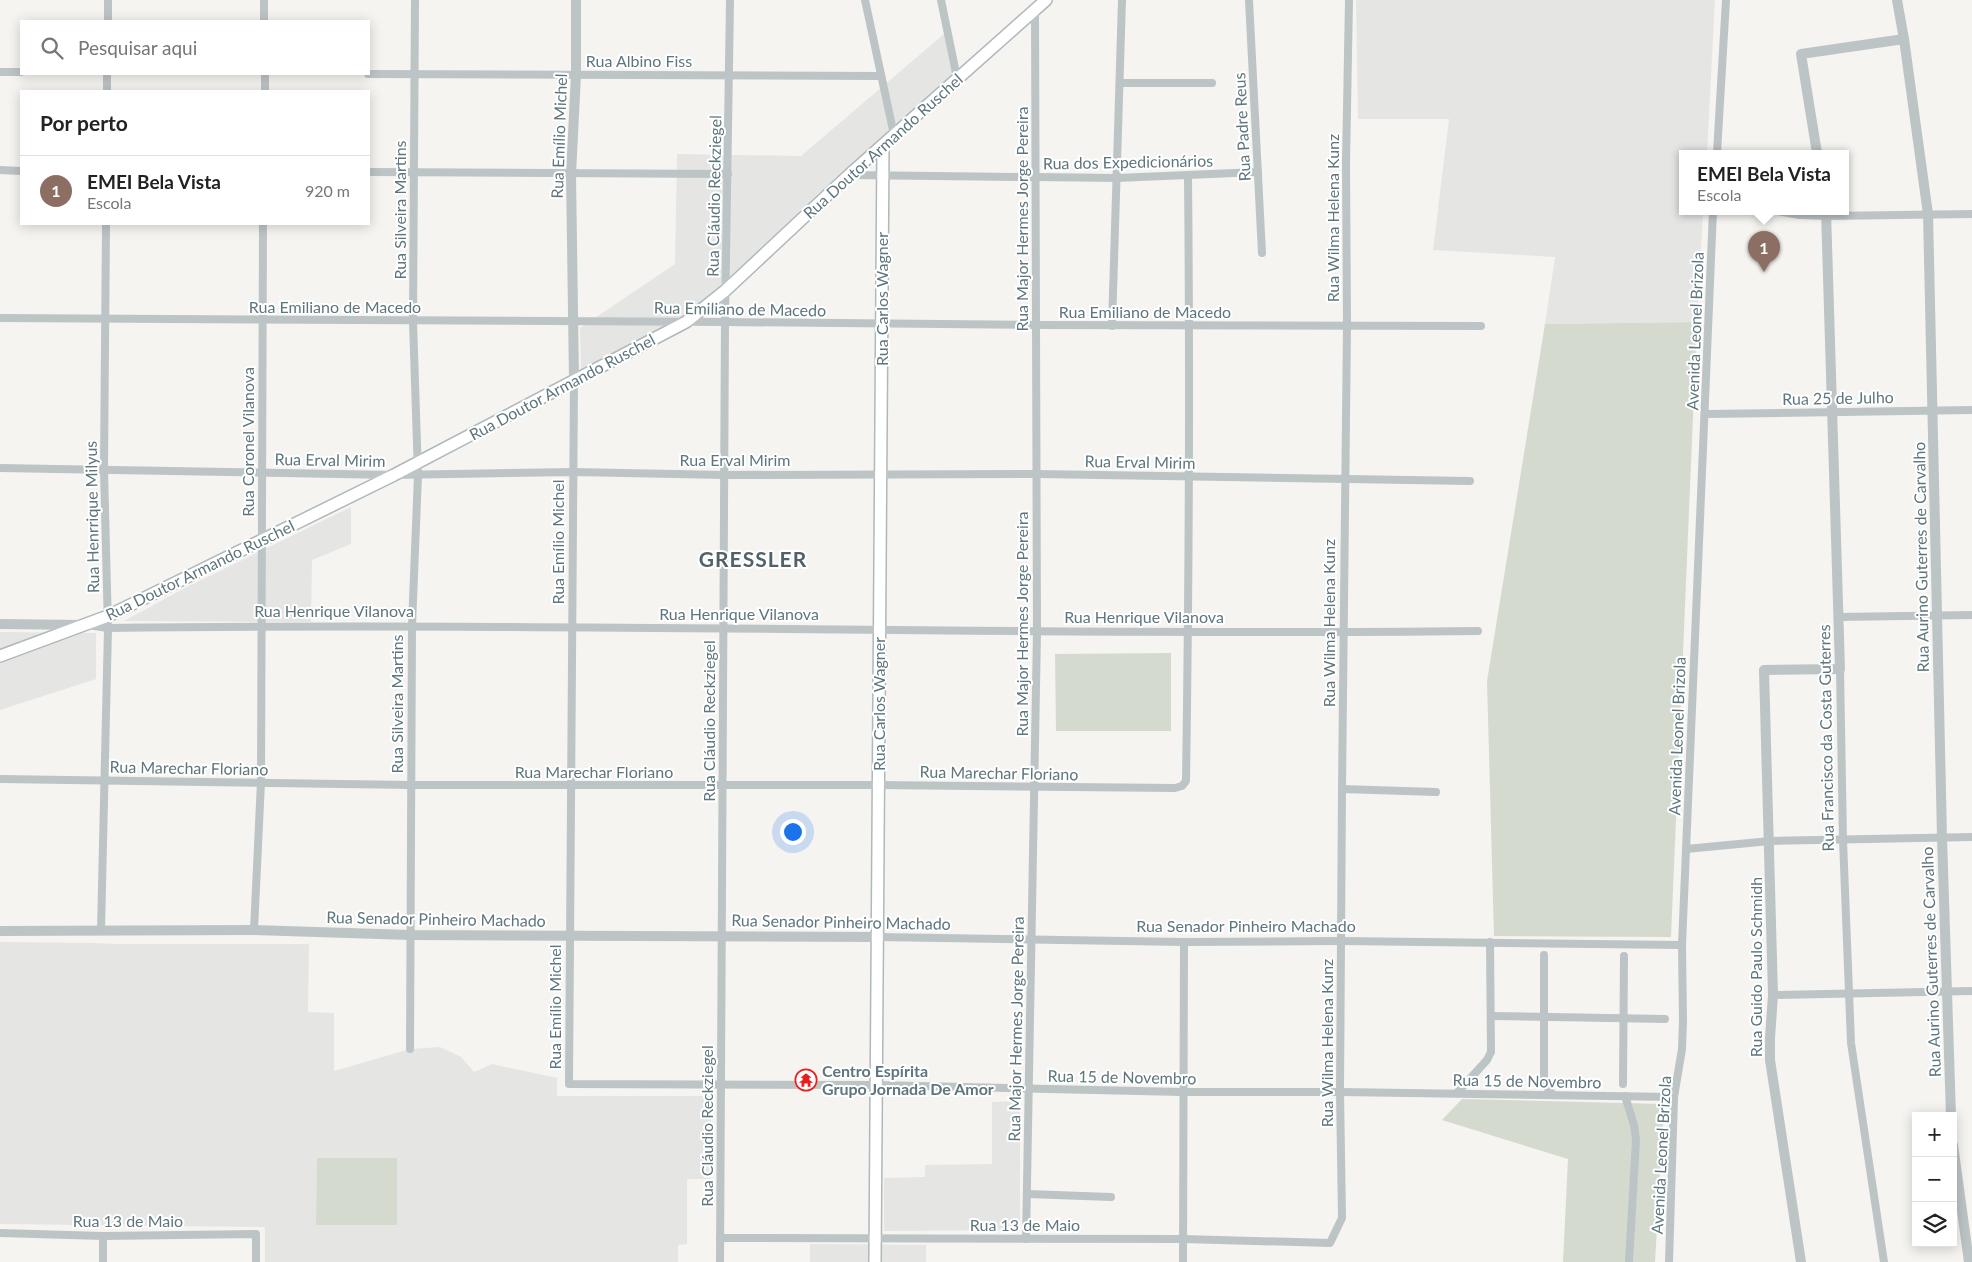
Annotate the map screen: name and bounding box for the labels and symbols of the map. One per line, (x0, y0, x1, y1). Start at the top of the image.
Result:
street label: Rua Albino Fiss (586, 51, 692, 70)
street label: Rua Doutor Armando Ruschel (799, 69, 966, 222)
street label: Rua Padre Reus (1229, 72, 1254, 182)
street label: Rua Emílio Michel (547, 73, 570, 199)
street label: Rua Major Hermes Jorge Pereira (1012, 106, 1031, 332)
street label: Rua Cláudio Reckziegel (703, 115, 724, 277)
street label: Rua Wilma Helena Kunz (1323, 134, 1342, 302)
street label: Rua Silveira Martins (390, 140, 409, 280)
street label: Rua dos Expedicionários (1043, 151, 1213, 172)
pin: 1 (1748, 231, 1780, 272)
street label: Rua Carlos Wagner (872, 232, 891, 366)
street label: Avenida Leonel Brizola (1682, 251, 1707, 411)
street label: Rua Emiliano de Macedo (249, 297, 421, 316)
street label: Rua Emiliano de Macedo (654, 297, 826, 320)
street label: Rua Emiliano de Macedo (1059, 302, 1231, 321)
street label: Rua Doutor Armando Ruschel (466, 329, 658, 444)
street label: Rua Coronel Vilanova (238, 367, 257, 517)
street label: Rua 25 de Julho (1782, 387, 1894, 408)
street label: Rua Henrrique Milyus (81, 441, 102, 593)
street label: Rua Aurino Guterres de Carvalho (1909, 442, 1932, 672)
street label: Rua Erval Mirim (274, 449, 386, 470)
street label: Rua Erval Mirim (680, 450, 790, 469)
street label: Rua Erval Mirim (1084, 451, 1196, 472)
street label: Rua Emílio Michel (548, 479, 567, 605)
street label: Rua Major Hermes Jorge Pereira (1012, 511, 1031, 737)
street label: Rua Doutor Armando Ruschel (102, 515, 297, 624)
street label: Rua Wilma Helena Kunz (1319, 539, 1338, 707)
district label: GRESSLER (699, 546, 807, 571)
street label: Rua Henrique Vilanova (254, 601, 414, 620)
street label: Rua Henrique Vilanova (659, 604, 819, 623)
street label: Rua Henrique Vilanova (1064, 607, 1224, 626)
street label: Rua Francisco da Costa Guterres (1814, 624, 1837, 852)
street label: Rua Silveira Martins (387, 634, 406, 774)
street label: Rua Carlos Wagner (869, 637, 888, 771)
street label: Rua Cláudio Reckziegel (699, 640, 718, 802)
street label: Avenida Leonel Brizola (1664, 656, 1689, 816)
street label: Rua Marechar Floriano (110, 757, 268, 778)
street label: Rua Marechar Floriano (515, 762, 673, 781)
street label: Rua Marechar Floriano (920, 762, 1078, 783)
your location (780, 819, 806, 845)
street label: Rua Aurino Guterres de Carvalho (1917, 846, 1944, 1078)
street label: Rua Guido Paulo Schmidh (1746, 877, 1765, 1057)
street label: Rua Senador Pinheiro Machado (326, 907, 546, 930)
street label: Rua Senador Pinheiro Machado (731, 910, 951, 933)
street label: Rua Major Hermes Jorge Pereira (1004, 916, 1027, 1142)
street label: Rua Senador Pinheiro Machado (1136, 916, 1356, 935)
street label: Rua Emílio Michel (545, 944, 564, 1070)
street label: Rua Wilma Helena Kunz (1317, 959, 1336, 1127)
street label: Rua Cláudio Reckziegel (697, 1045, 716, 1207)
place label: Centro Espírita Grupo Jornada De Amor (822, 1061, 994, 1098)
street label: Rua 15 de Novembro (1047, 1066, 1197, 1087)
temple icon: Centro Espírita Grupo Jornada De Amor (794, 1068, 818, 1092)
street label: Rua 15 de Novembro (1452, 1070, 1602, 1091)
street label: Avenida Leonel Brizola (1647, 1075, 1674, 1235)
street label: Rua 13 de Maio (73, 1211, 183, 1230)
street label: Rua 13 de Maio (970, 1215, 1080, 1234)

